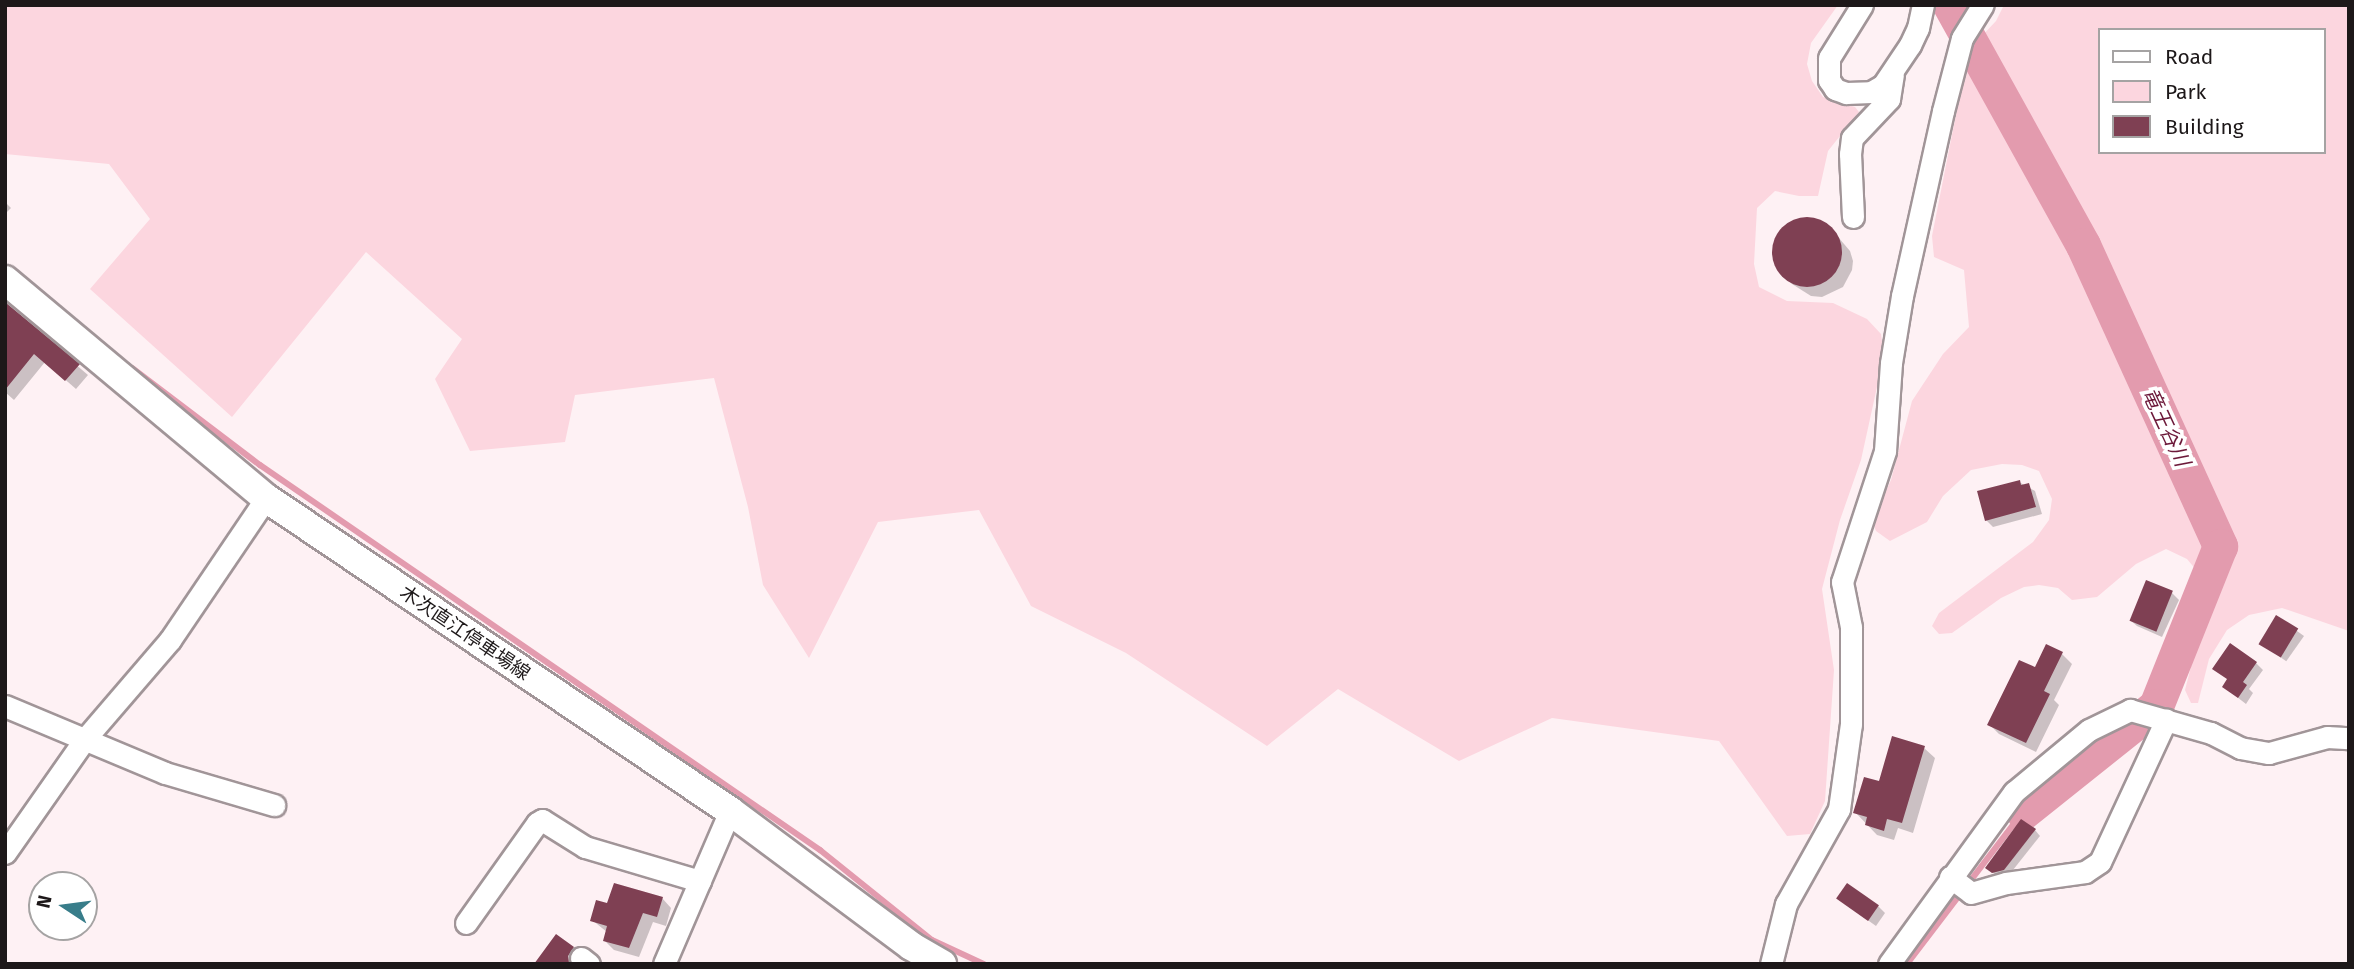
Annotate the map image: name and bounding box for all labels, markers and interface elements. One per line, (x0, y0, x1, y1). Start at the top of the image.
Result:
legend (2098, 28, 2326, 154)
text: Road (2165, 44, 2213, 70)
text: Park (2165, 79, 2206, 105)
text: Building (2165, 114, 2244, 140)
water label: 竜王谷川 (2137, 384, 2195, 470)
street label: 木次直江停車場線 (396, 581, 534, 685)
north arrow (28, 871, 98, 941)
text: N (31, 893, 57, 910)

